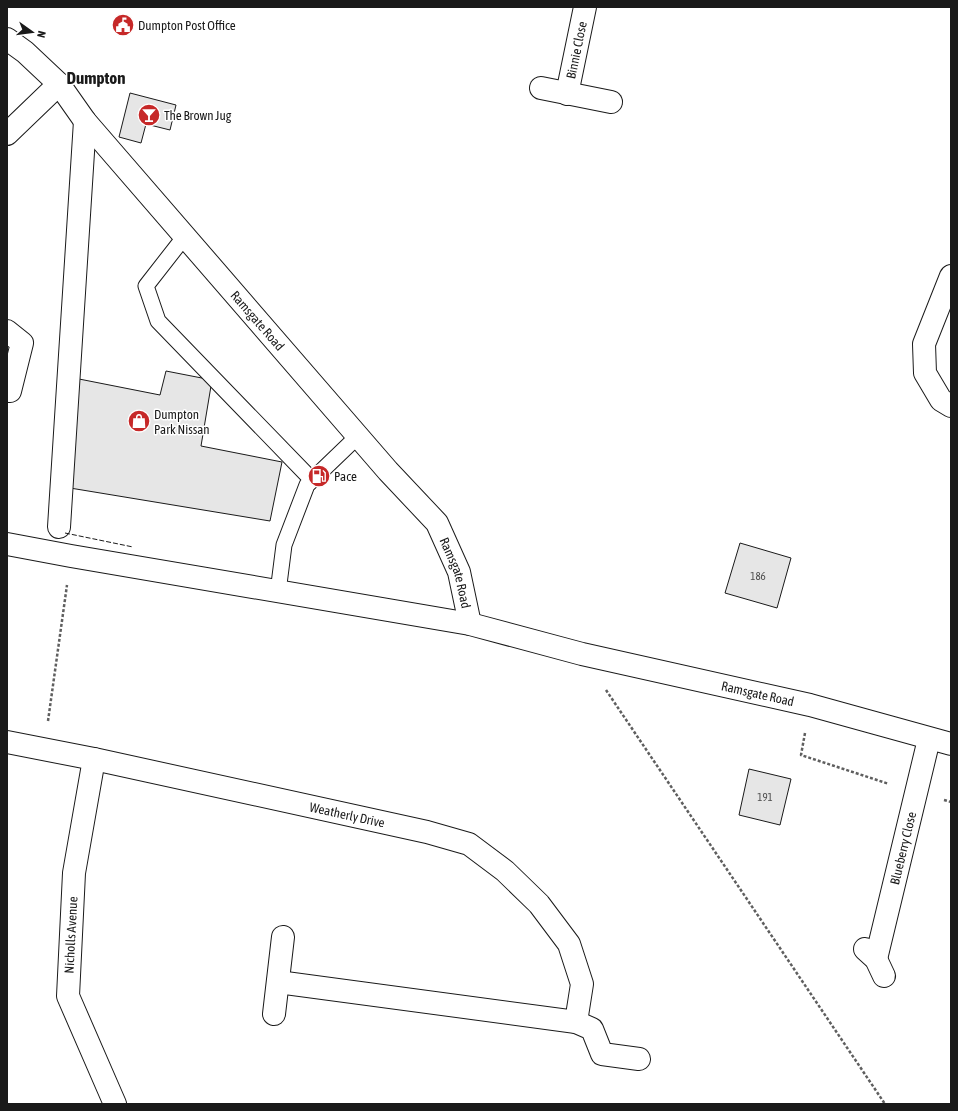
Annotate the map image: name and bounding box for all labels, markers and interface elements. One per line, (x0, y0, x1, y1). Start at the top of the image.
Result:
north arrow (12, 12, 52, 52)
public building icon: Dumpton Post Office (110, 12, 136, 38)
place label: Dumpton Post Office (138, 18, 236, 33)
street label: Binnie Close (563, 20, 589, 80)
text: N (35, 30, 48, 39)
district label: Dumpton (67, 68, 126, 88)
bar icon: The Brown Jug (136, 102, 162, 128)
place label: The Brown Jug (164, 108, 232, 123)
street label: Ramsgate Road (228, 288, 288, 353)
place label: Dumpton Park Nissan (154, 407, 210, 437)
shop icon: Dumpton Park Nissan (126, 408, 152, 434)
fuel station icon: Pace (306, 463, 332, 489)
place label: Pace (334, 469, 357, 484)
street label: Ramsgate Road (437, 535, 474, 610)
house number: 186 (750, 570, 766, 582)
street label: Ramsgate Road (720, 678, 796, 709)
house number: 191 (757, 791, 773, 803)
street label: Weatherly Drive (308, 799, 386, 830)
street label: Blueberry Close (887, 810, 919, 886)
street label: Nicholls Avenue (61, 896, 81, 974)

